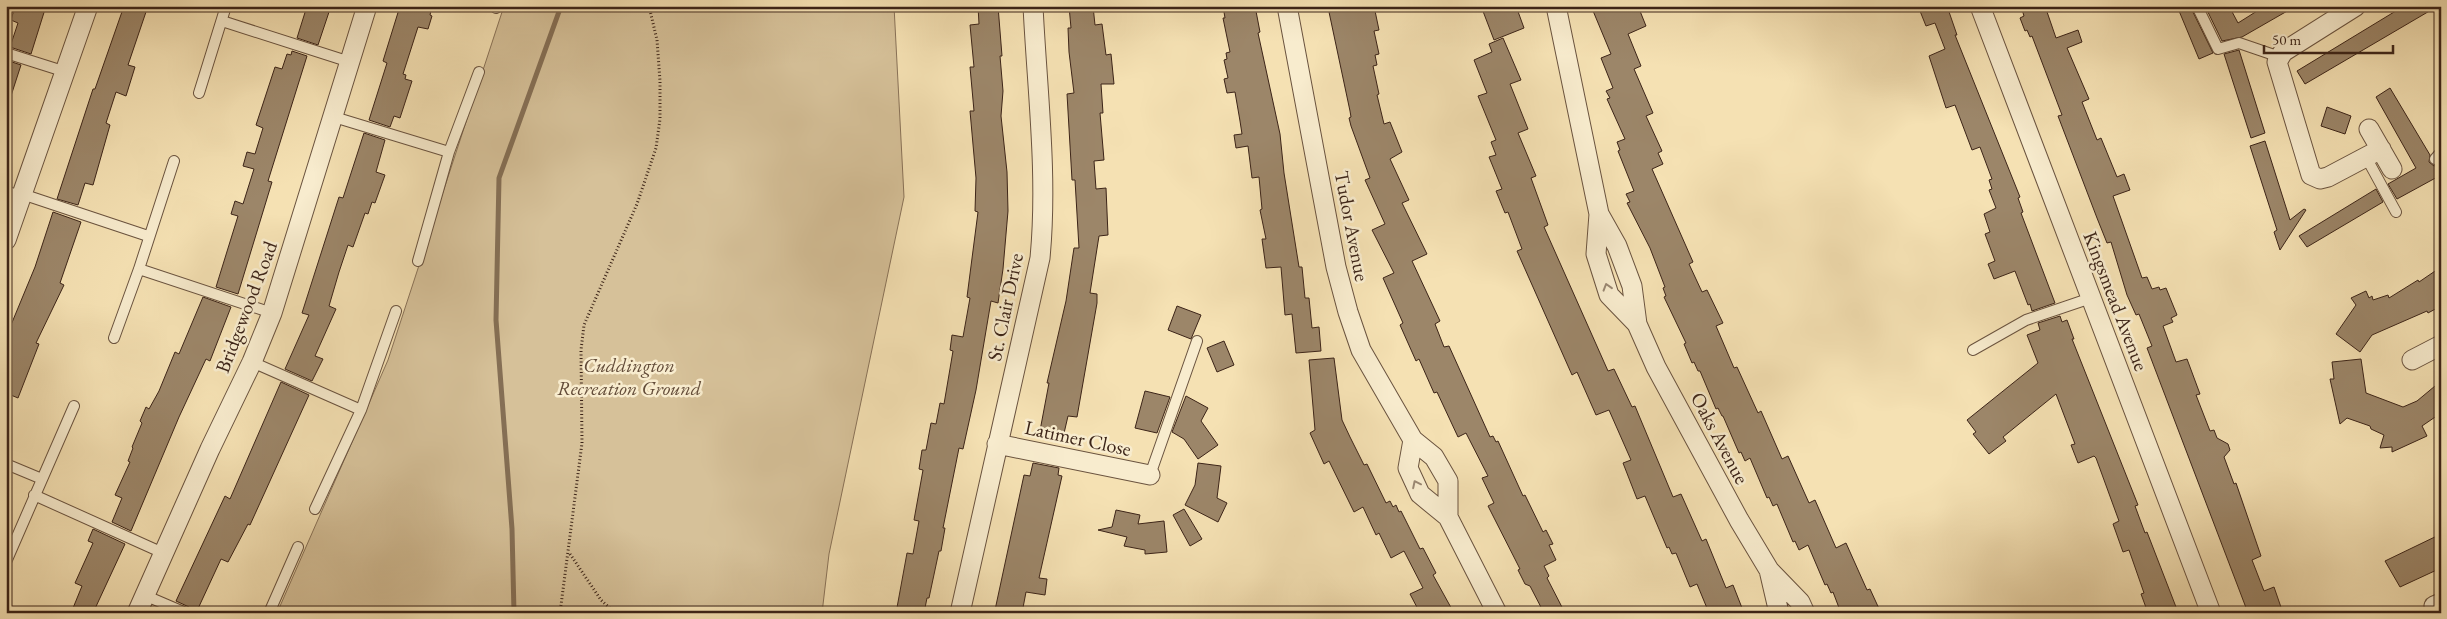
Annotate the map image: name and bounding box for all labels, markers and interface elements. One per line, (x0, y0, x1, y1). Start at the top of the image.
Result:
scale bar (2264, 22, 2393, 54)
text: 50 m (2272, 30, 2301, 49)
street label: Tudor Avenue (1329, 169, 1375, 284)
street label: Kingsmead Avenue (2078, 228, 2155, 375)
street label: Bridgewood Road (209, 237, 283, 377)
street label: St. Clair Drive (981, 251, 1029, 363)
one-way arrow (1602, 283, 1612, 291)
park label: Cuddington Recreation Ground (557, 352, 702, 401)
street label: Oaks Avenue (1685, 388, 1755, 489)
street label: Latimer Close (1022, 414, 1134, 462)
one-way arrow (1411, 480, 1422, 489)

